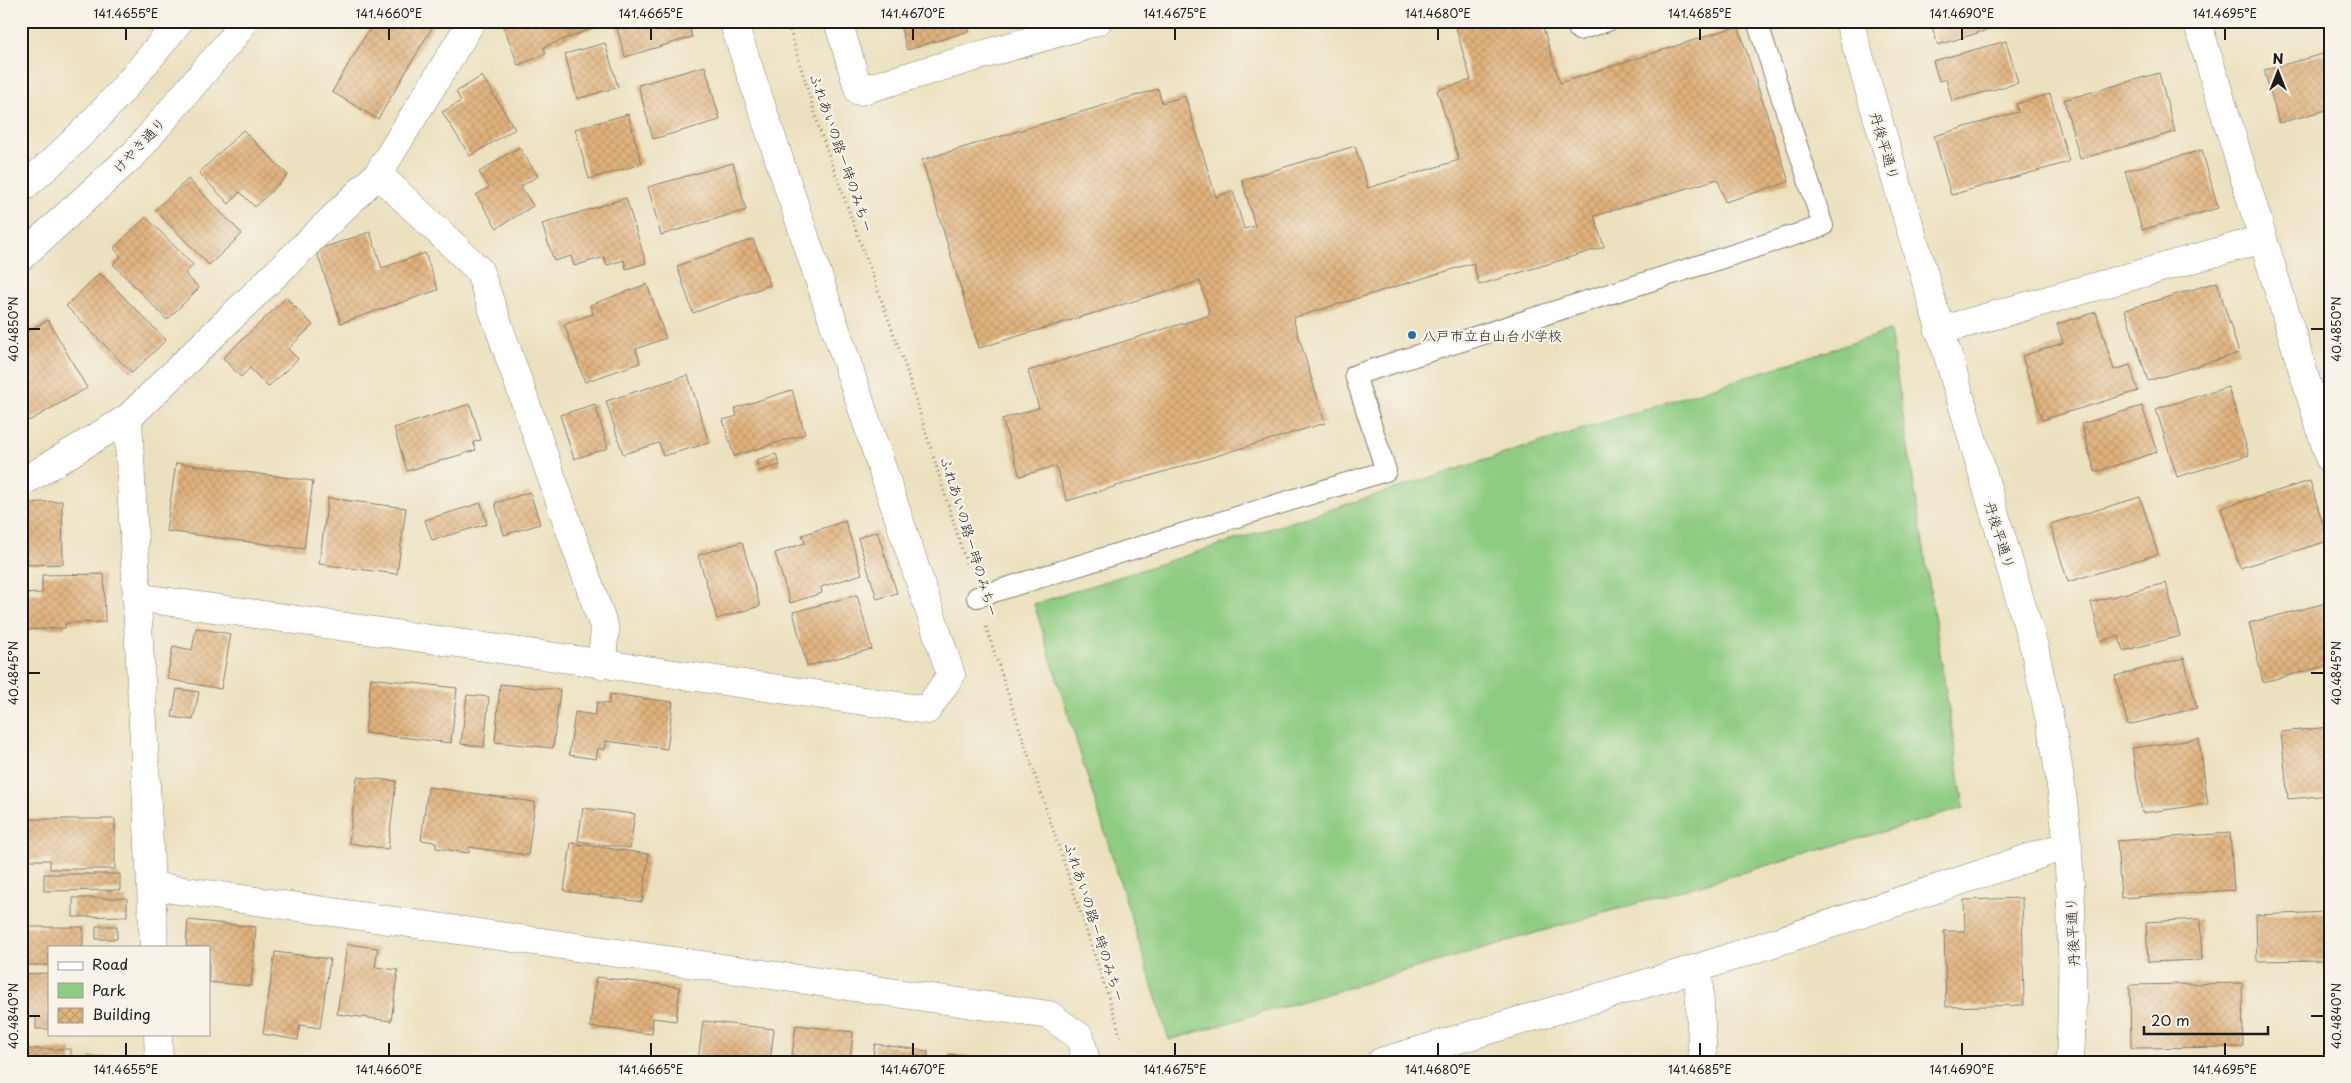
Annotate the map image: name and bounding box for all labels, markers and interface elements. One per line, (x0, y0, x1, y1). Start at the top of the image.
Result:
text: 141.4655°E (94, 4, 158, 22)
text: 141.4660°E (356, 4, 422, 22)
text: 141.4665°E (619, 4, 683, 22)
text: 141.4670°E (881, 4, 945, 22)
text: 141.4675°E (1144, 4, 1206, 22)
text: 141.4680°E (1405, 4, 1471, 22)
text: 141.4685°E (1668, 4, 1732, 22)
text: 141.4690°E (1930, 4, 1994, 22)
text: 141.4695°E (2193, 4, 2257, 22)
north arrow (2254, 48, 2304, 98)
text: N (2272, 48, 2284, 69)
street label: ふれあいの路－時のみち－ (805, 70, 879, 236)
street label: 丹後平通り (1865, 109, 1905, 183)
street label: けやき通り (107, 112, 171, 178)
text: 40.4850°N (4, 296, 22, 362)
text: 40.4850°N (2327, 296, 2345, 362)
place label: 八戸市立白山台小学校 (1422, 325, 1562, 346)
marker: 八戸市立白山台小学校 (1406, 329, 1418, 341)
street label: ふれあいの路－時のみち－ (935, 454, 1005, 620)
street label: 丹後平通り (1980, 498, 2020, 572)
text: 40.4845°N (4, 641, 22, 705)
text: 40.4845°N (2327, 641, 2345, 705)
street label: ふれあいの路－時のみち－ (1059, 839, 1131, 1005)
street label: 丹後平通り (2060, 896, 2084, 968)
legend (48, 946, 210, 1036)
text: Road (92, 952, 128, 975)
text: Park (92, 978, 126, 1001)
text: 40.4840°N (4, 983, 22, 1049)
text: 40.4840°N (2327, 983, 2345, 1049)
text: Building (92, 1002, 151, 1025)
scale bar (2144, 1003, 2267, 1035)
text: 20 m (2151, 1008, 2190, 1031)
text: 141.4655°E (94, 1060, 158, 1078)
text: 141.4660°E (356, 1060, 422, 1078)
text: 141.4665°E (619, 1060, 683, 1078)
text: 141.4670°E (881, 1060, 945, 1078)
text: 141.4675°E (1144, 1060, 1206, 1078)
text: 141.4680°E (1405, 1060, 1471, 1078)
text: 141.4685°E (1668, 1060, 1732, 1078)
text: 141.4690°E (1930, 1060, 1994, 1078)
text: 141.4695°E (2193, 1060, 2257, 1078)

